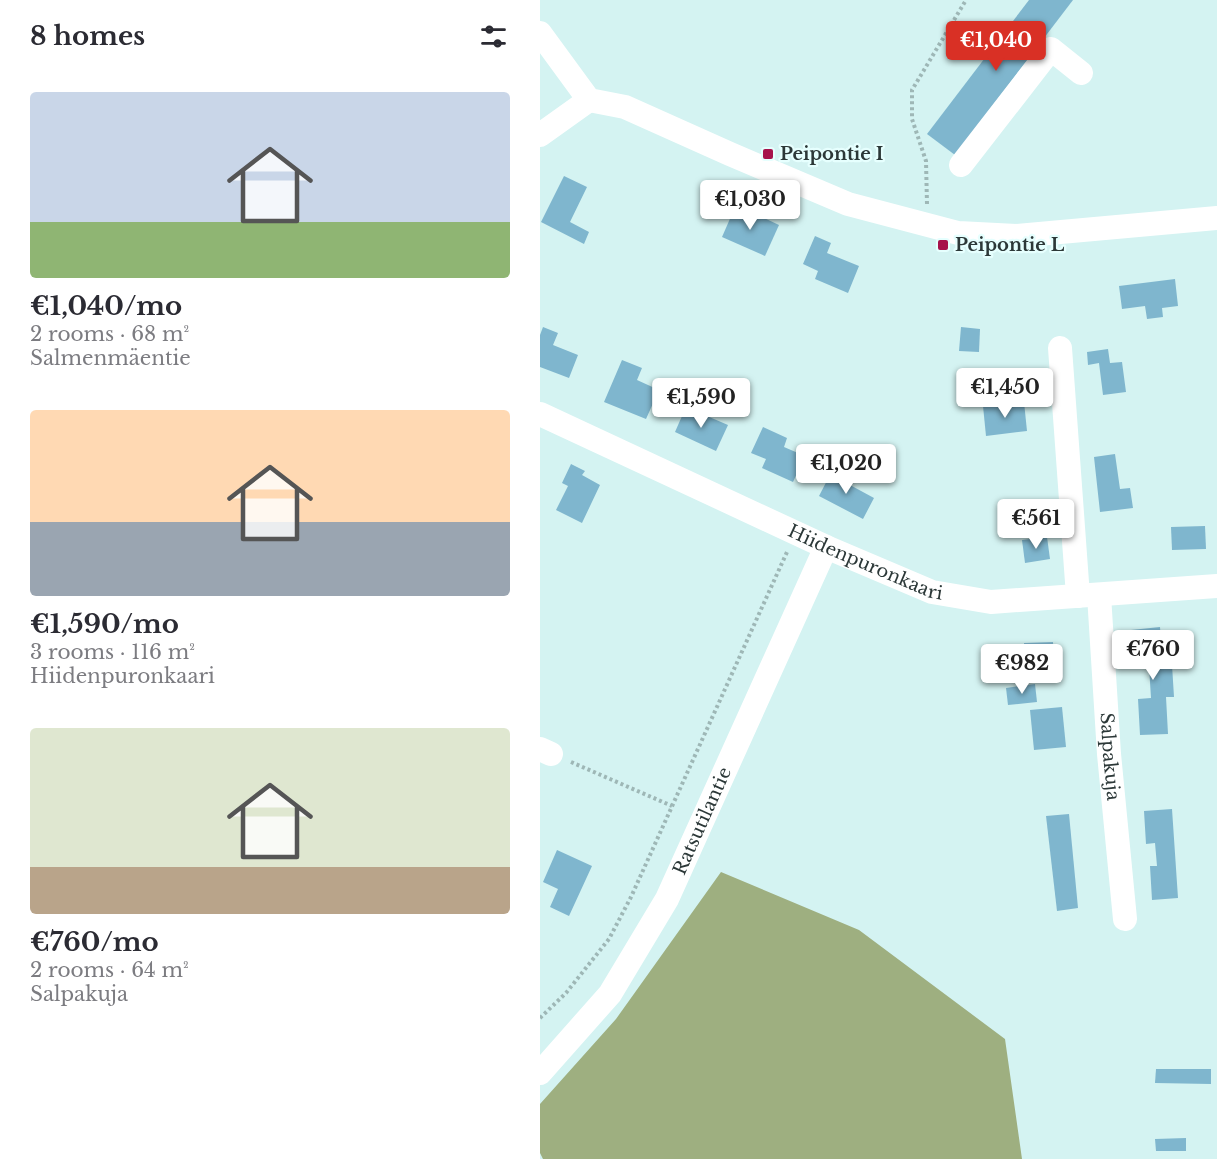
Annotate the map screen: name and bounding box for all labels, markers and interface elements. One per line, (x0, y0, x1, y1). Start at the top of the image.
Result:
text: 8 homes (30, 20, 145, 52)
icon: filters (477, 20, 510, 53)
pin: €1,040 (947, 21, 1045, 72)
text: €1,040 (960, 28, 1032, 52)
icon: home (216, 131, 324, 239)
place label: Peipontie I (780, 143, 884, 165)
marker: Peipontie I (761, 147, 775, 161)
pin: €1,030 (701, 180, 799, 231)
text: €1,030 (714, 187, 786, 211)
place label: Peipontie L (955, 234, 1065, 256)
marker: Peipontie L (936, 238, 950, 252)
text: €1,040/mo (30, 290, 182, 322)
text: 2 rooms · 68 m² (30, 322, 189, 346)
text: Salmenmäentie (30, 346, 191, 370)
pin: €1,450 (956, 368, 1054, 419)
text: €1,450 (970, 375, 1040, 399)
pin: €1,590 (652, 378, 750, 429)
text: €1,590 (666, 385, 736, 409)
pin: €1,020 (797, 444, 895, 495)
icon: home (216, 449, 324, 557)
text: €1,020 (810, 451, 882, 475)
pin: €561 (1000, 499, 1072, 550)
text: €561 (1011, 506, 1061, 530)
street label: Hiidenpuronkaari (784, 520, 944, 605)
text: €1,590/mo (30, 608, 179, 640)
pin: €760 (1117, 630, 1189, 681)
text: €760 (1126, 637, 1180, 661)
text: 3 rooms · 116 m² (30, 640, 195, 664)
pin: €982 (986, 644, 1058, 695)
text: €982 (995, 651, 1049, 675)
text: Hiidenpuronkaari (30, 664, 215, 688)
street label: Salpakuja (1095, 712, 1124, 802)
street label: Ratsutilantie (668, 764, 736, 878)
icon: home (216, 767, 324, 875)
text: €760/mo (30, 926, 159, 958)
text: 2 rooms · 64 m² (30, 958, 189, 982)
text: Salpakuja (30, 982, 128, 1006)

